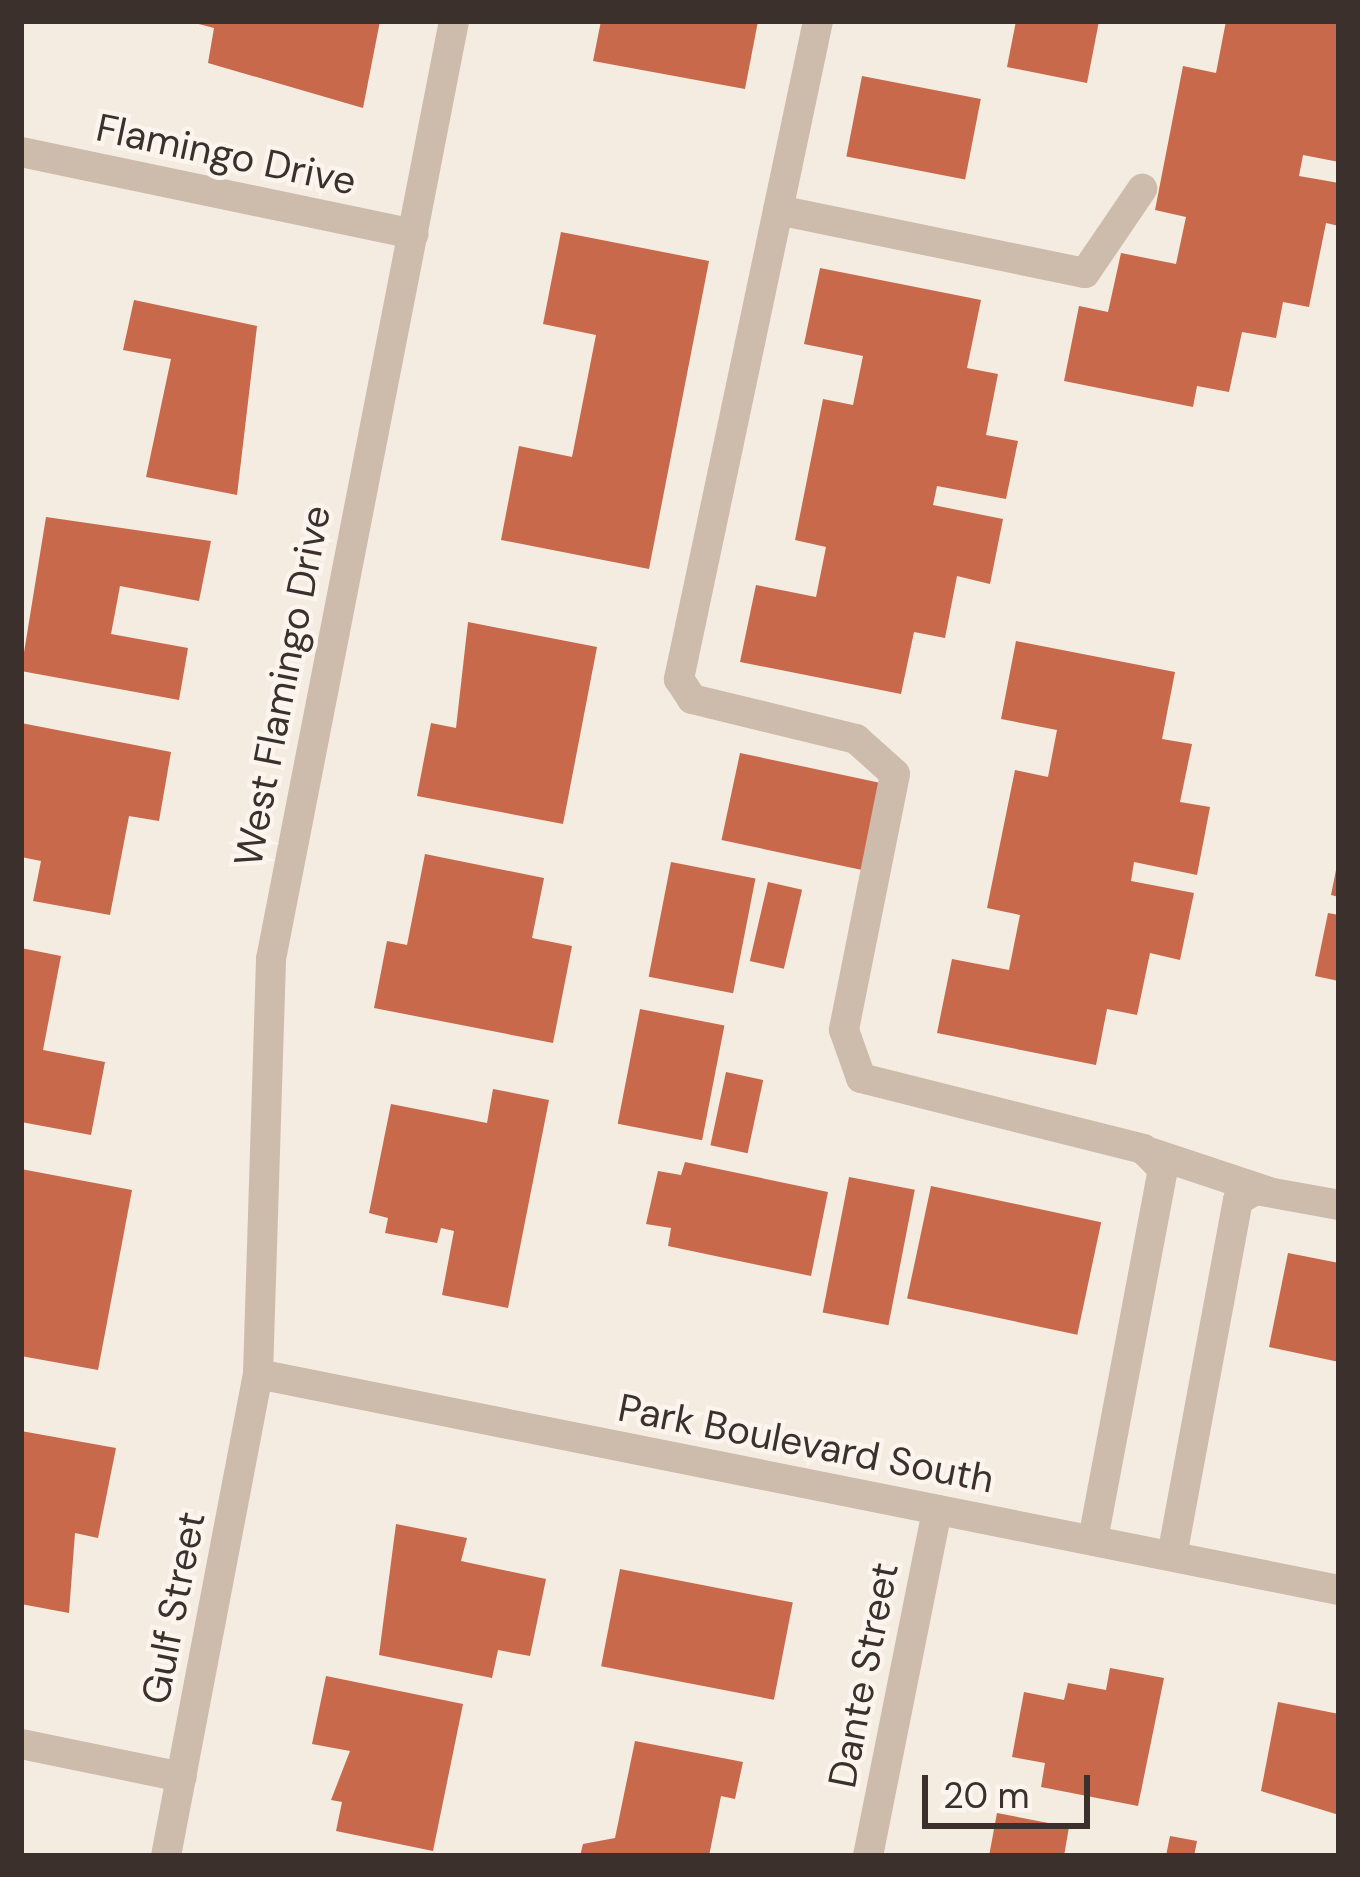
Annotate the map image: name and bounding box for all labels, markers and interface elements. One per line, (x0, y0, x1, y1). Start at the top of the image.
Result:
street label: Flamingo Drive (92, 105, 360, 205)
street label: West Flamingo Drive (225, 502, 341, 870)
street label: Park Boulevard South (614, 1385, 998, 1503)
street label: Gulf Street (132, 1508, 216, 1708)
street label: Dante Street (819, 1559, 909, 1791)
scale bar (928, 1751, 1096, 1825)
text: 20 m (943, 1772, 1030, 1819)

